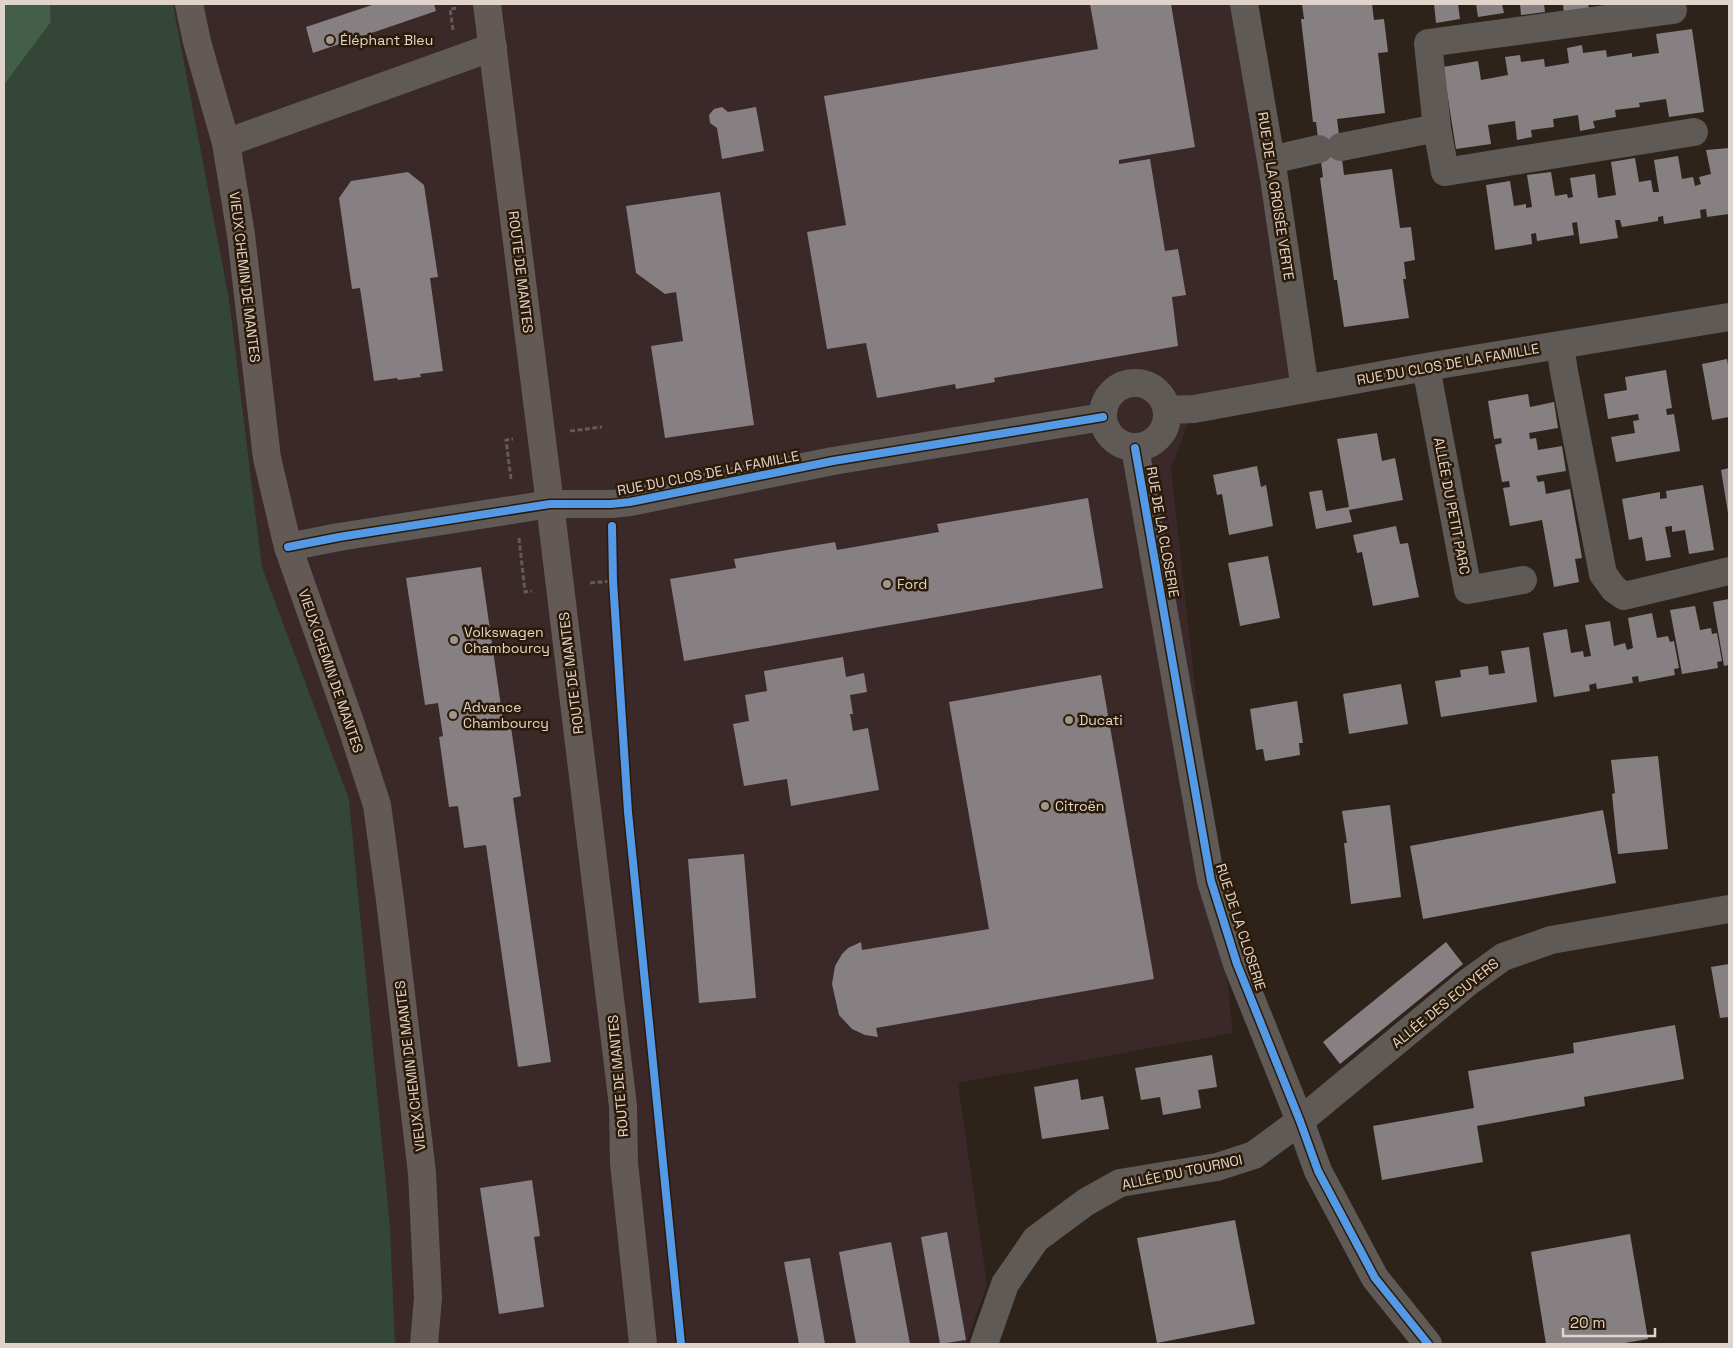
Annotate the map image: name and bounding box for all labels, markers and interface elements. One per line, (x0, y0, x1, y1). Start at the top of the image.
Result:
place label: Éléphant Bleu (340, 31, 433, 49)
marker: Éléphant Bleu (324, 34, 336, 46)
street label: RUE DE LA CROISÉE VERTE (1254, 111, 1298, 281)
street label: VIEUX CHEMIN DE MANTES (226, 191, 264, 363)
street label: ROUTE DE MANTES (505, 210, 537, 334)
street label: RUE DU CLOS DE LA FAMILLE (1355, 339, 1541, 389)
street label: ALLÉE DU PETIT PARC (1430, 436, 1474, 576)
street label: RUE DU CLOS DE LA FAMILLE (616, 447, 801, 499)
street label: RUE DE LA CLOSERIE (1143, 465, 1183, 599)
place label: Ford (897, 575, 927, 593)
marker: Ford (881, 578, 893, 590)
street label: VIEUX CHEMIN DE MANTES (294, 587, 368, 755)
street label: ROUTE DE MANTES (555, 611, 587, 735)
place label: Volkswagen Chambourcy (464, 623, 550, 657)
marker: Volkswagen Chambourcy (448, 634, 460, 646)
place label: Advance Chambourcy (463, 698, 549, 732)
marker: Advance Chambourcy (447, 709, 459, 721)
place label: Ducati (1079, 711, 1123, 729)
marker: Ducati (1063, 714, 1075, 726)
place label: Citroën (1055, 797, 1104, 815)
marker: Citroën (1039, 800, 1051, 812)
street label: RUE DE LA CLOSERIE (1212, 861, 1270, 993)
street label: ALLÉE DES ECUYERS (1388, 954, 1502, 1052)
street label: VIEUX CHEMIN DE MANTES (391, 980, 429, 1152)
street label: ROUTE DE MANTES (604, 1014, 632, 1138)
street label: ALLÉE DU TOURNOI (1120, 1150, 1244, 1194)
scale bar (1563, 1306, 1656, 1338)
text: 20 m (1570, 1313, 1605, 1332)

